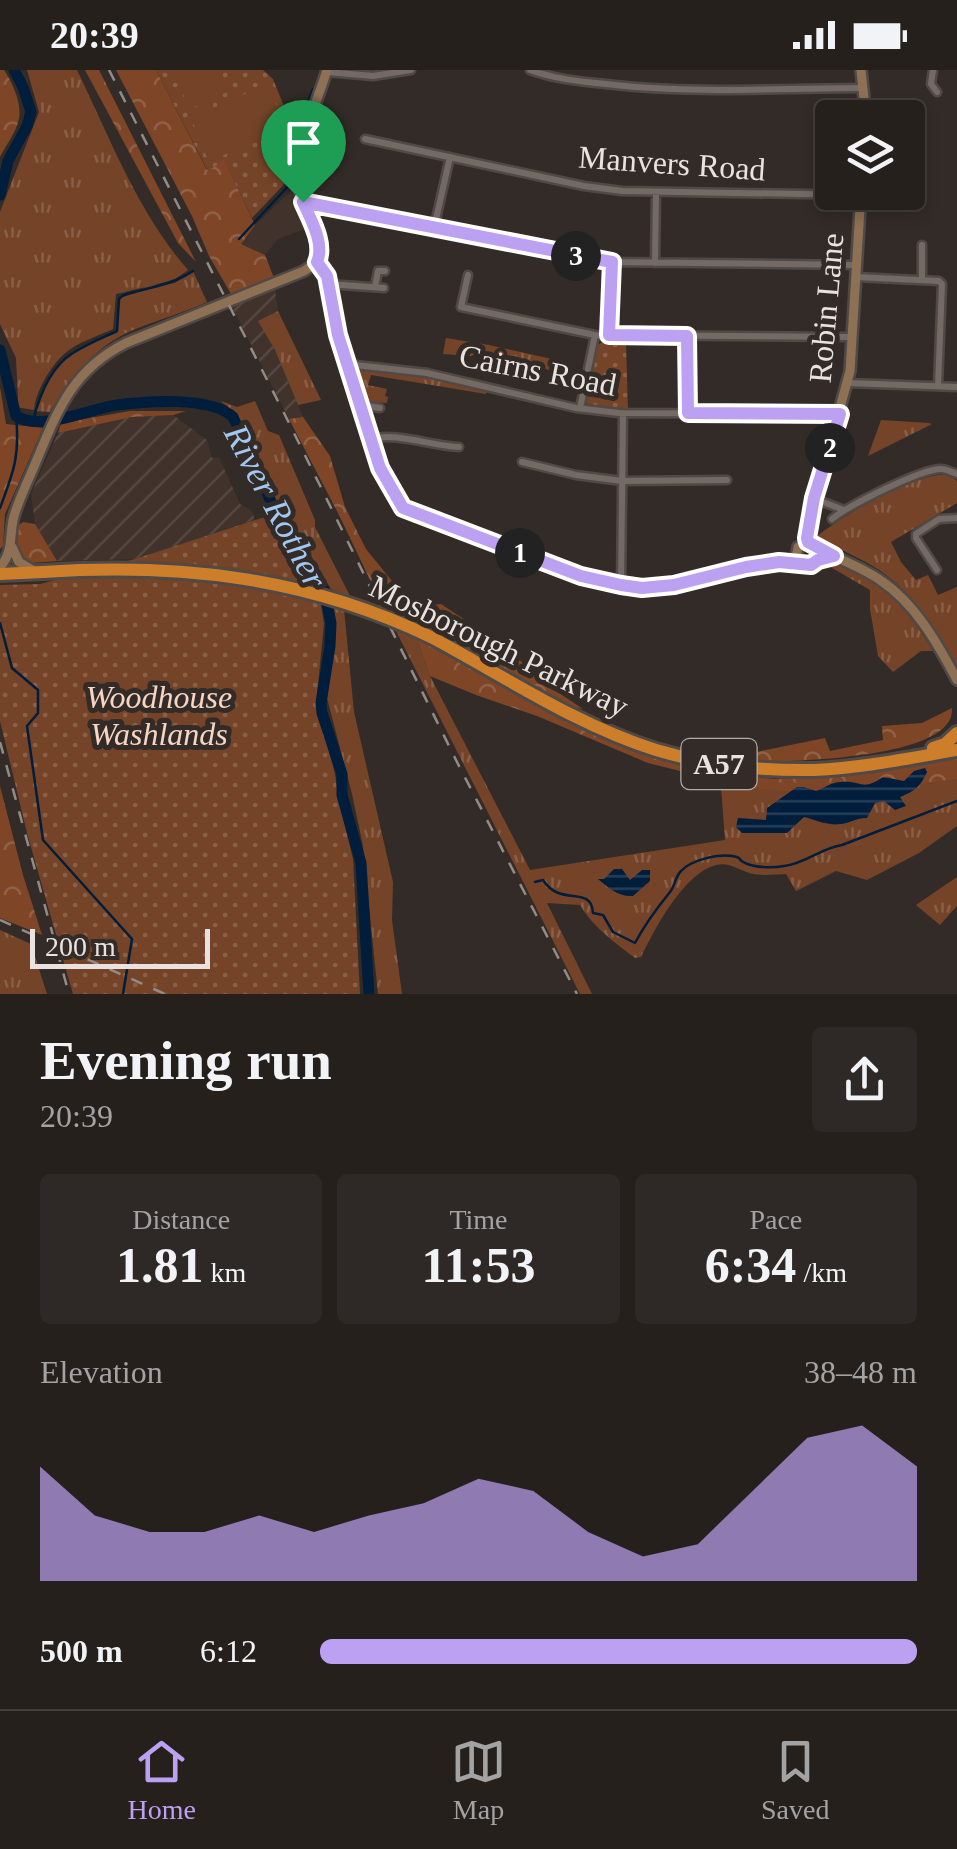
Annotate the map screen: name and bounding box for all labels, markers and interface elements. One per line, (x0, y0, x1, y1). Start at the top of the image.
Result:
text: 20:39 (50, 14, 139, 56)
pin (261, 100, 346, 203)
map controls (815, 100, 925, 210)
button: layers (815, 100, 925, 210)
icon: arrive (276, 115, 331, 170)
street label: Manvers Road (577, 139, 767, 187)
pin: 3 (551, 231, 601, 281)
street label: Robin Lane (802, 232, 850, 384)
text: 3 (569, 240, 583, 271)
street label: Cairns Road (456, 337, 620, 403)
water label: River Rother (216, 417, 335, 595)
pin: 2 (805, 423, 855, 473)
text: 2 (823, 432, 837, 463)
pin: 1 (495, 528, 545, 578)
text: 1 (513, 537, 527, 568)
street label: Mosborough Parkway (364, 568, 634, 724)
park label: Woodhouse Washlands (86, 679, 232, 752)
road number: A57 (682, 739, 756, 789)
scale bar (30, 924, 210, 968)
text: 200 m (45, 931, 116, 962)
button: share (812, 1027, 917, 1132)
text: Evening run (40, 1030, 332, 1091)
text: 20:39 (40, 1098, 113, 1134)
text: Distance (132, 1204, 230, 1235)
text: Time (449, 1204, 508, 1235)
text: Pace (749, 1204, 802, 1235)
text: 1.81 (116, 1237, 204, 1293)
text: 11:53 (422, 1237, 535, 1293)
text: 6:34 (705, 1237, 796, 1293)
text: km (204, 1257, 246, 1288)
text: /km (796, 1257, 847, 1288)
text: Elevation (40, 1354, 163, 1390)
text: 38–48 m (804, 1354, 917, 1390)
text: 500 m (40, 1633, 123, 1669)
text: 6:12 (200, 1633, 257, 1669)
tab: Home (128, 1734, 196, 1826)
tab: Map (451, 1734, 506, 1826)
tab: Saved (761, 1734, 829, 1826)

